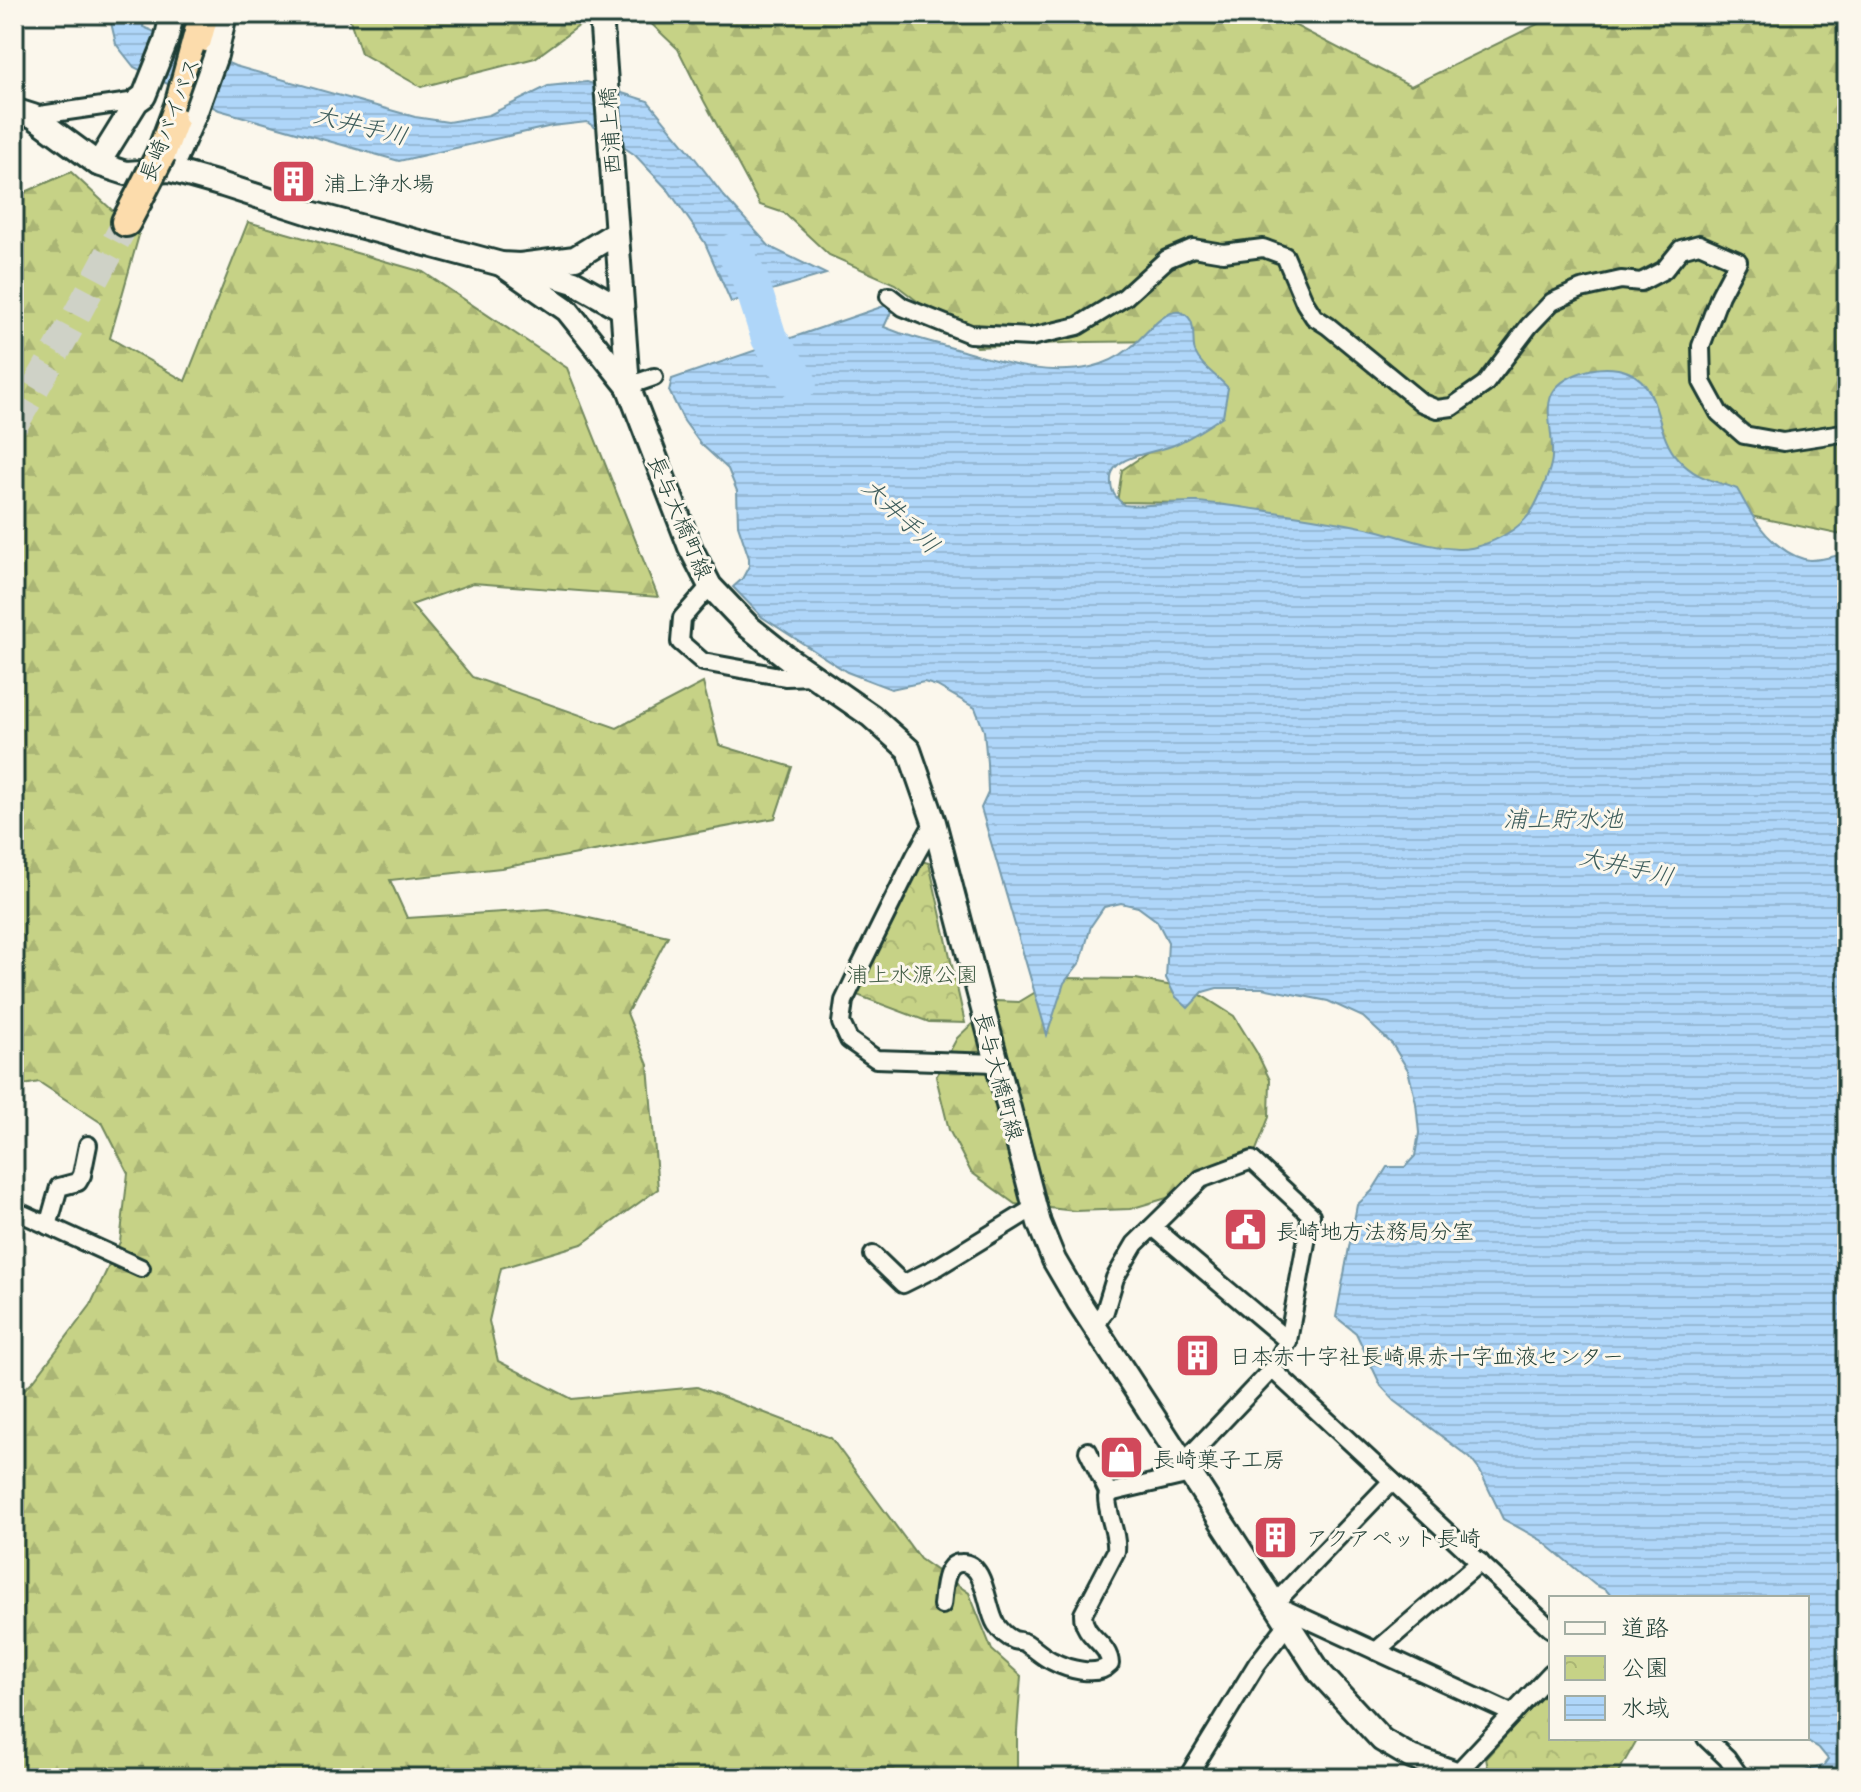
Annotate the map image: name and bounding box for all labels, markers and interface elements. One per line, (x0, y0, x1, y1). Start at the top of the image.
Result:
street label: 長崎バイパス (132, 52, 206, 186)
street label: 西浦上橋 (591, 86, 627, 176)
water label: 大井手川 (311, 97, 411, 151)
building icon: 浦上浄水場 (269, 158, 317, 206)
place label: 浦上浄水場 (324, 168, 434, 197)
street label: 長与大橋町線 (642, 451, 720, 583)
water label: 大井手川 (857, 471, 947, 559)
water label: 浦上貯水池 (1503, 802, 1624, 833)
water label: 大井手川 (1577, 839, 1677, 891)
park label: 浦上水源公園 (846, 959, 978, 988)
street label: 長与大橋町線 (969, 1008, 1031, 1144)
public building icon: 長崎地方法務局分室 (1221, 1206, 1269, 1254)
place label: 長崎地方法務局分室 (1276, 1216, 1474, 1245)
building icon: 日本赤十字社長崎県赤十字血液センター (1174, 1331, 1222, 1379)
place label: 日本赤十字社長崎県赤十字血液センター (1229, 1341, 1624, 1370)
shop icon: 長崎菓子工房 (1098, 1434, 1146, 1482)
place label: 長崎菓子工房 (1153, 1444, 1285, 1473)
building icon: アクアペット長崎 (1251, 1513, 1299, 1561)
place label: アクアペット長崎 (1306, 1523, 1481, 1552)
legend (1549, 1596, 1809, 1740)
text: 道路 (1621, 1611, 1669, 1642)
text: 公園 (1621, 1651, 1669, 1682)
text: 水域 (1621, 1691, 1669, 1722)

